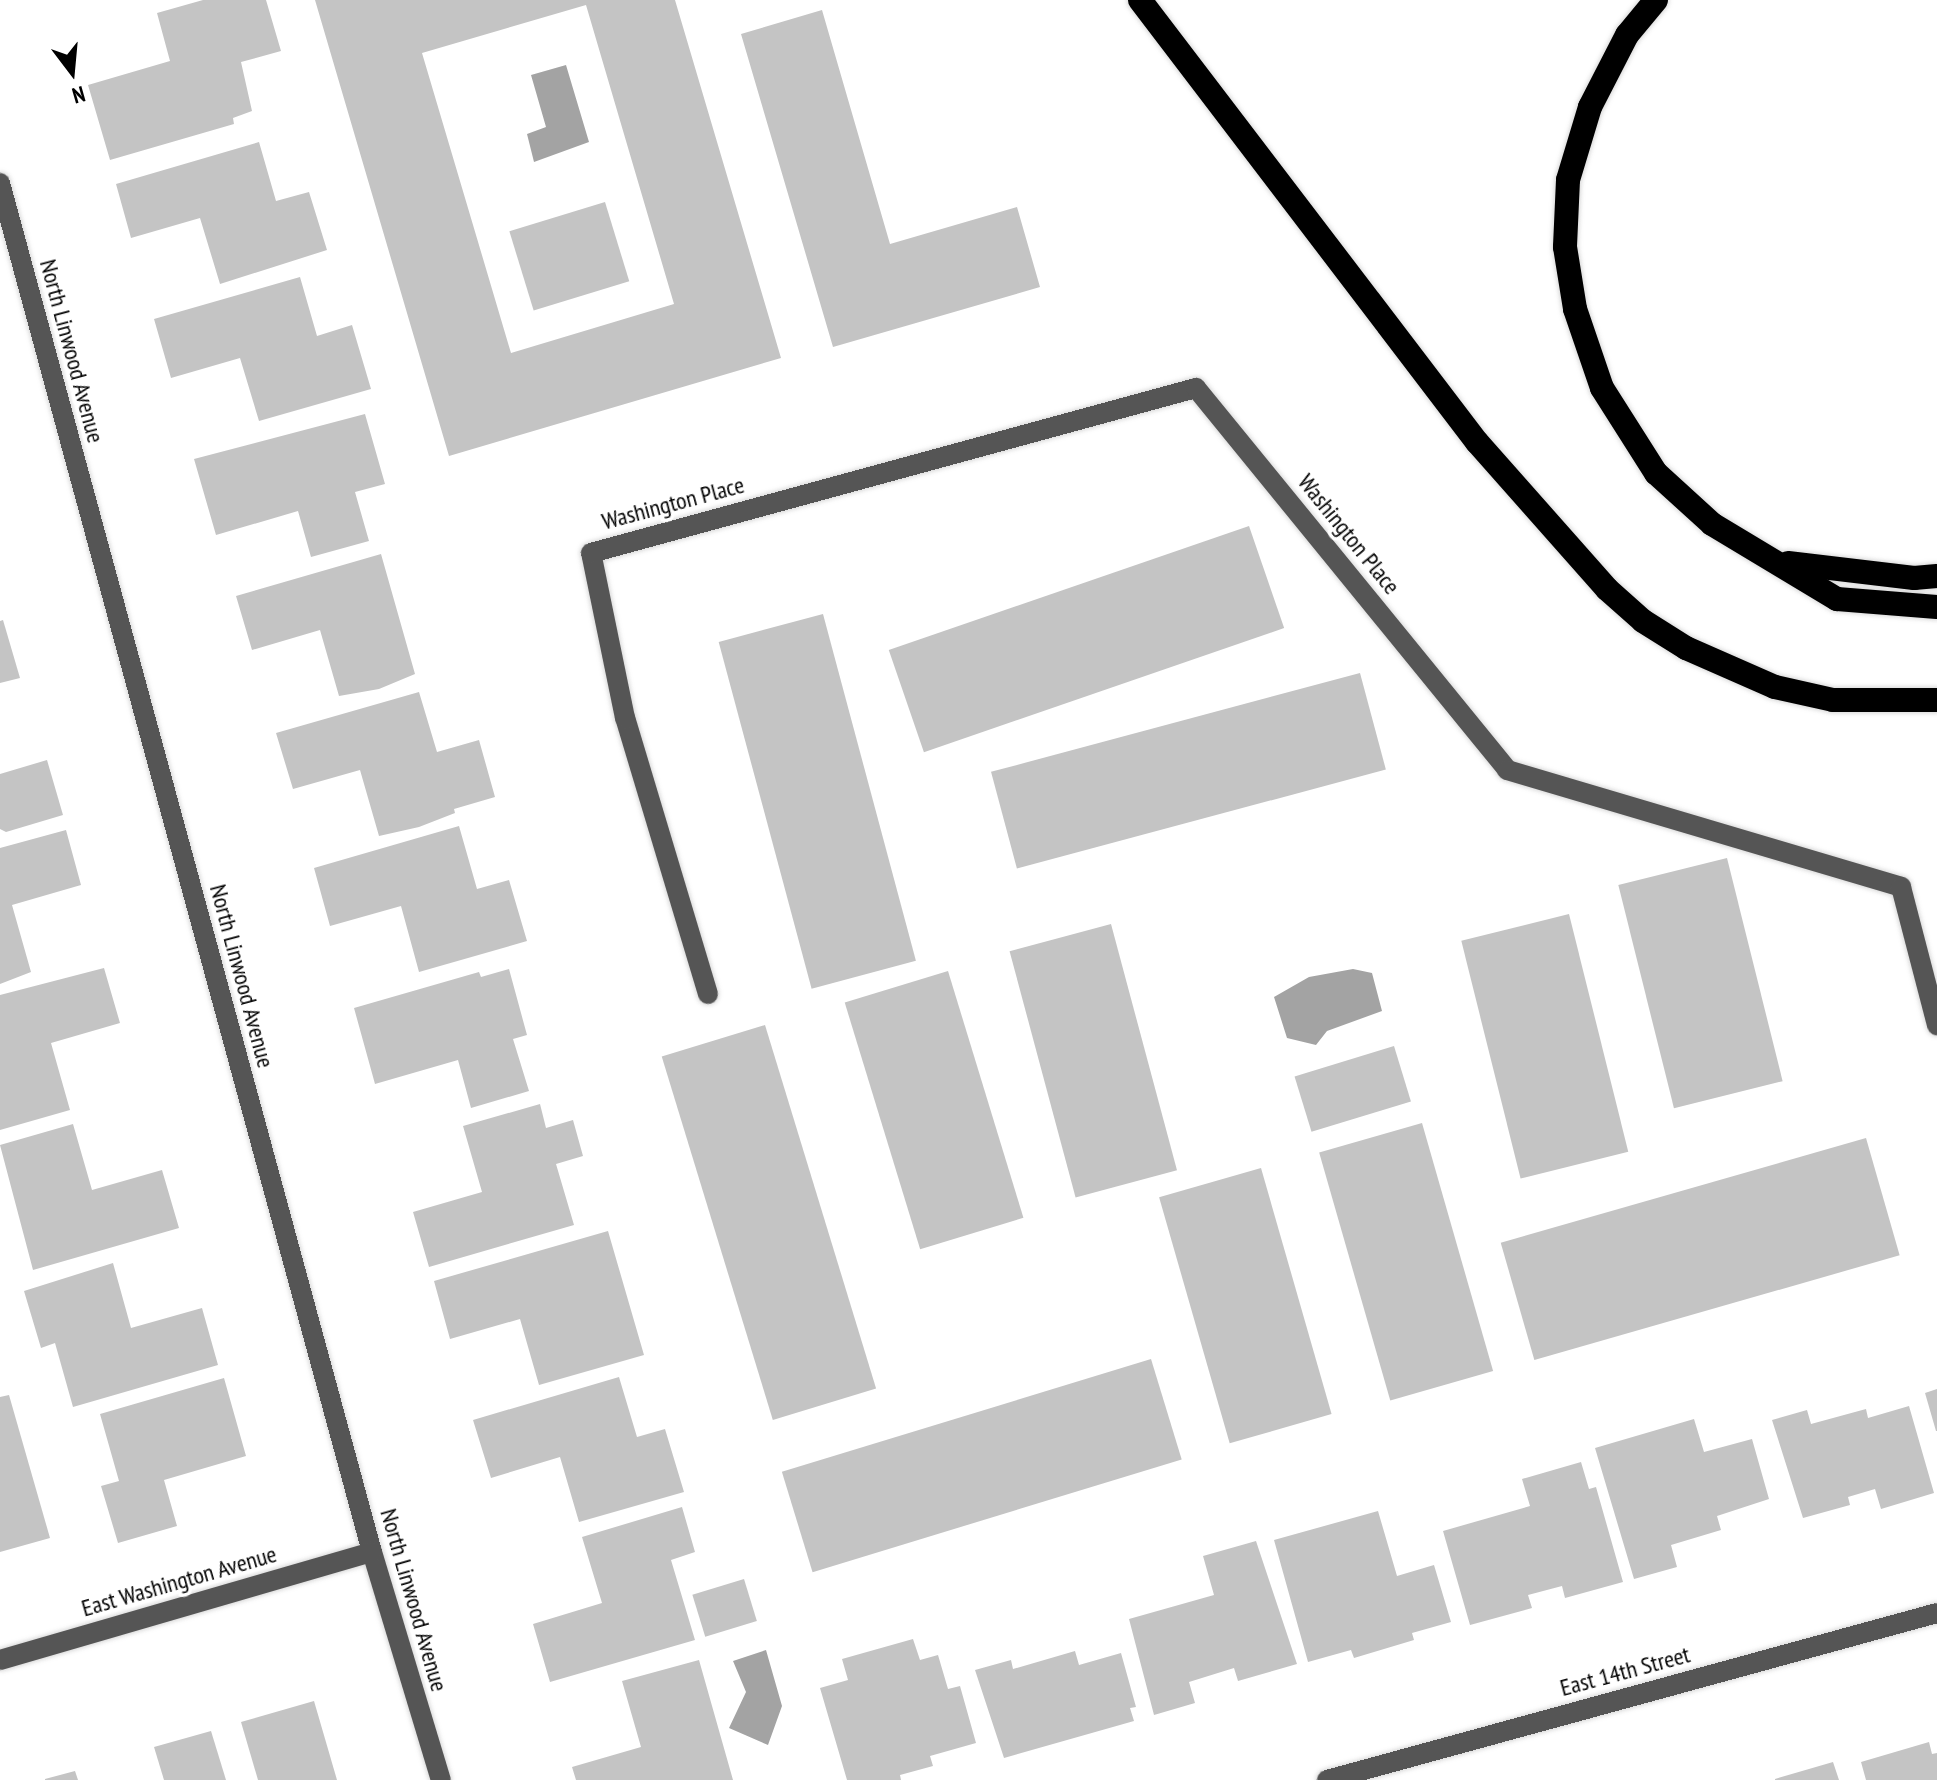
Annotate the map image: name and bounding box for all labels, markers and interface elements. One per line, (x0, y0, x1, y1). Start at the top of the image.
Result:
north arrow (32, 32, 112, 112)
text: N (69, 80, 88, 110)
street label: North Linwood Avenue (34, 256, 110, 446)
street label: Washington Place (1292, 468, 1406, 600)
street label: Washington Place (599, 470, 747, 536)
street label: North Linwood Avenue (204, 881, 280, 1071)
street label: North Linwood Avenue (374, 1505, 454, 1695)
street label: East Washington Avenue (78, 1539, 280, 1623)
street label: East 14th Street (1557, 1640, 1693, 1702)

